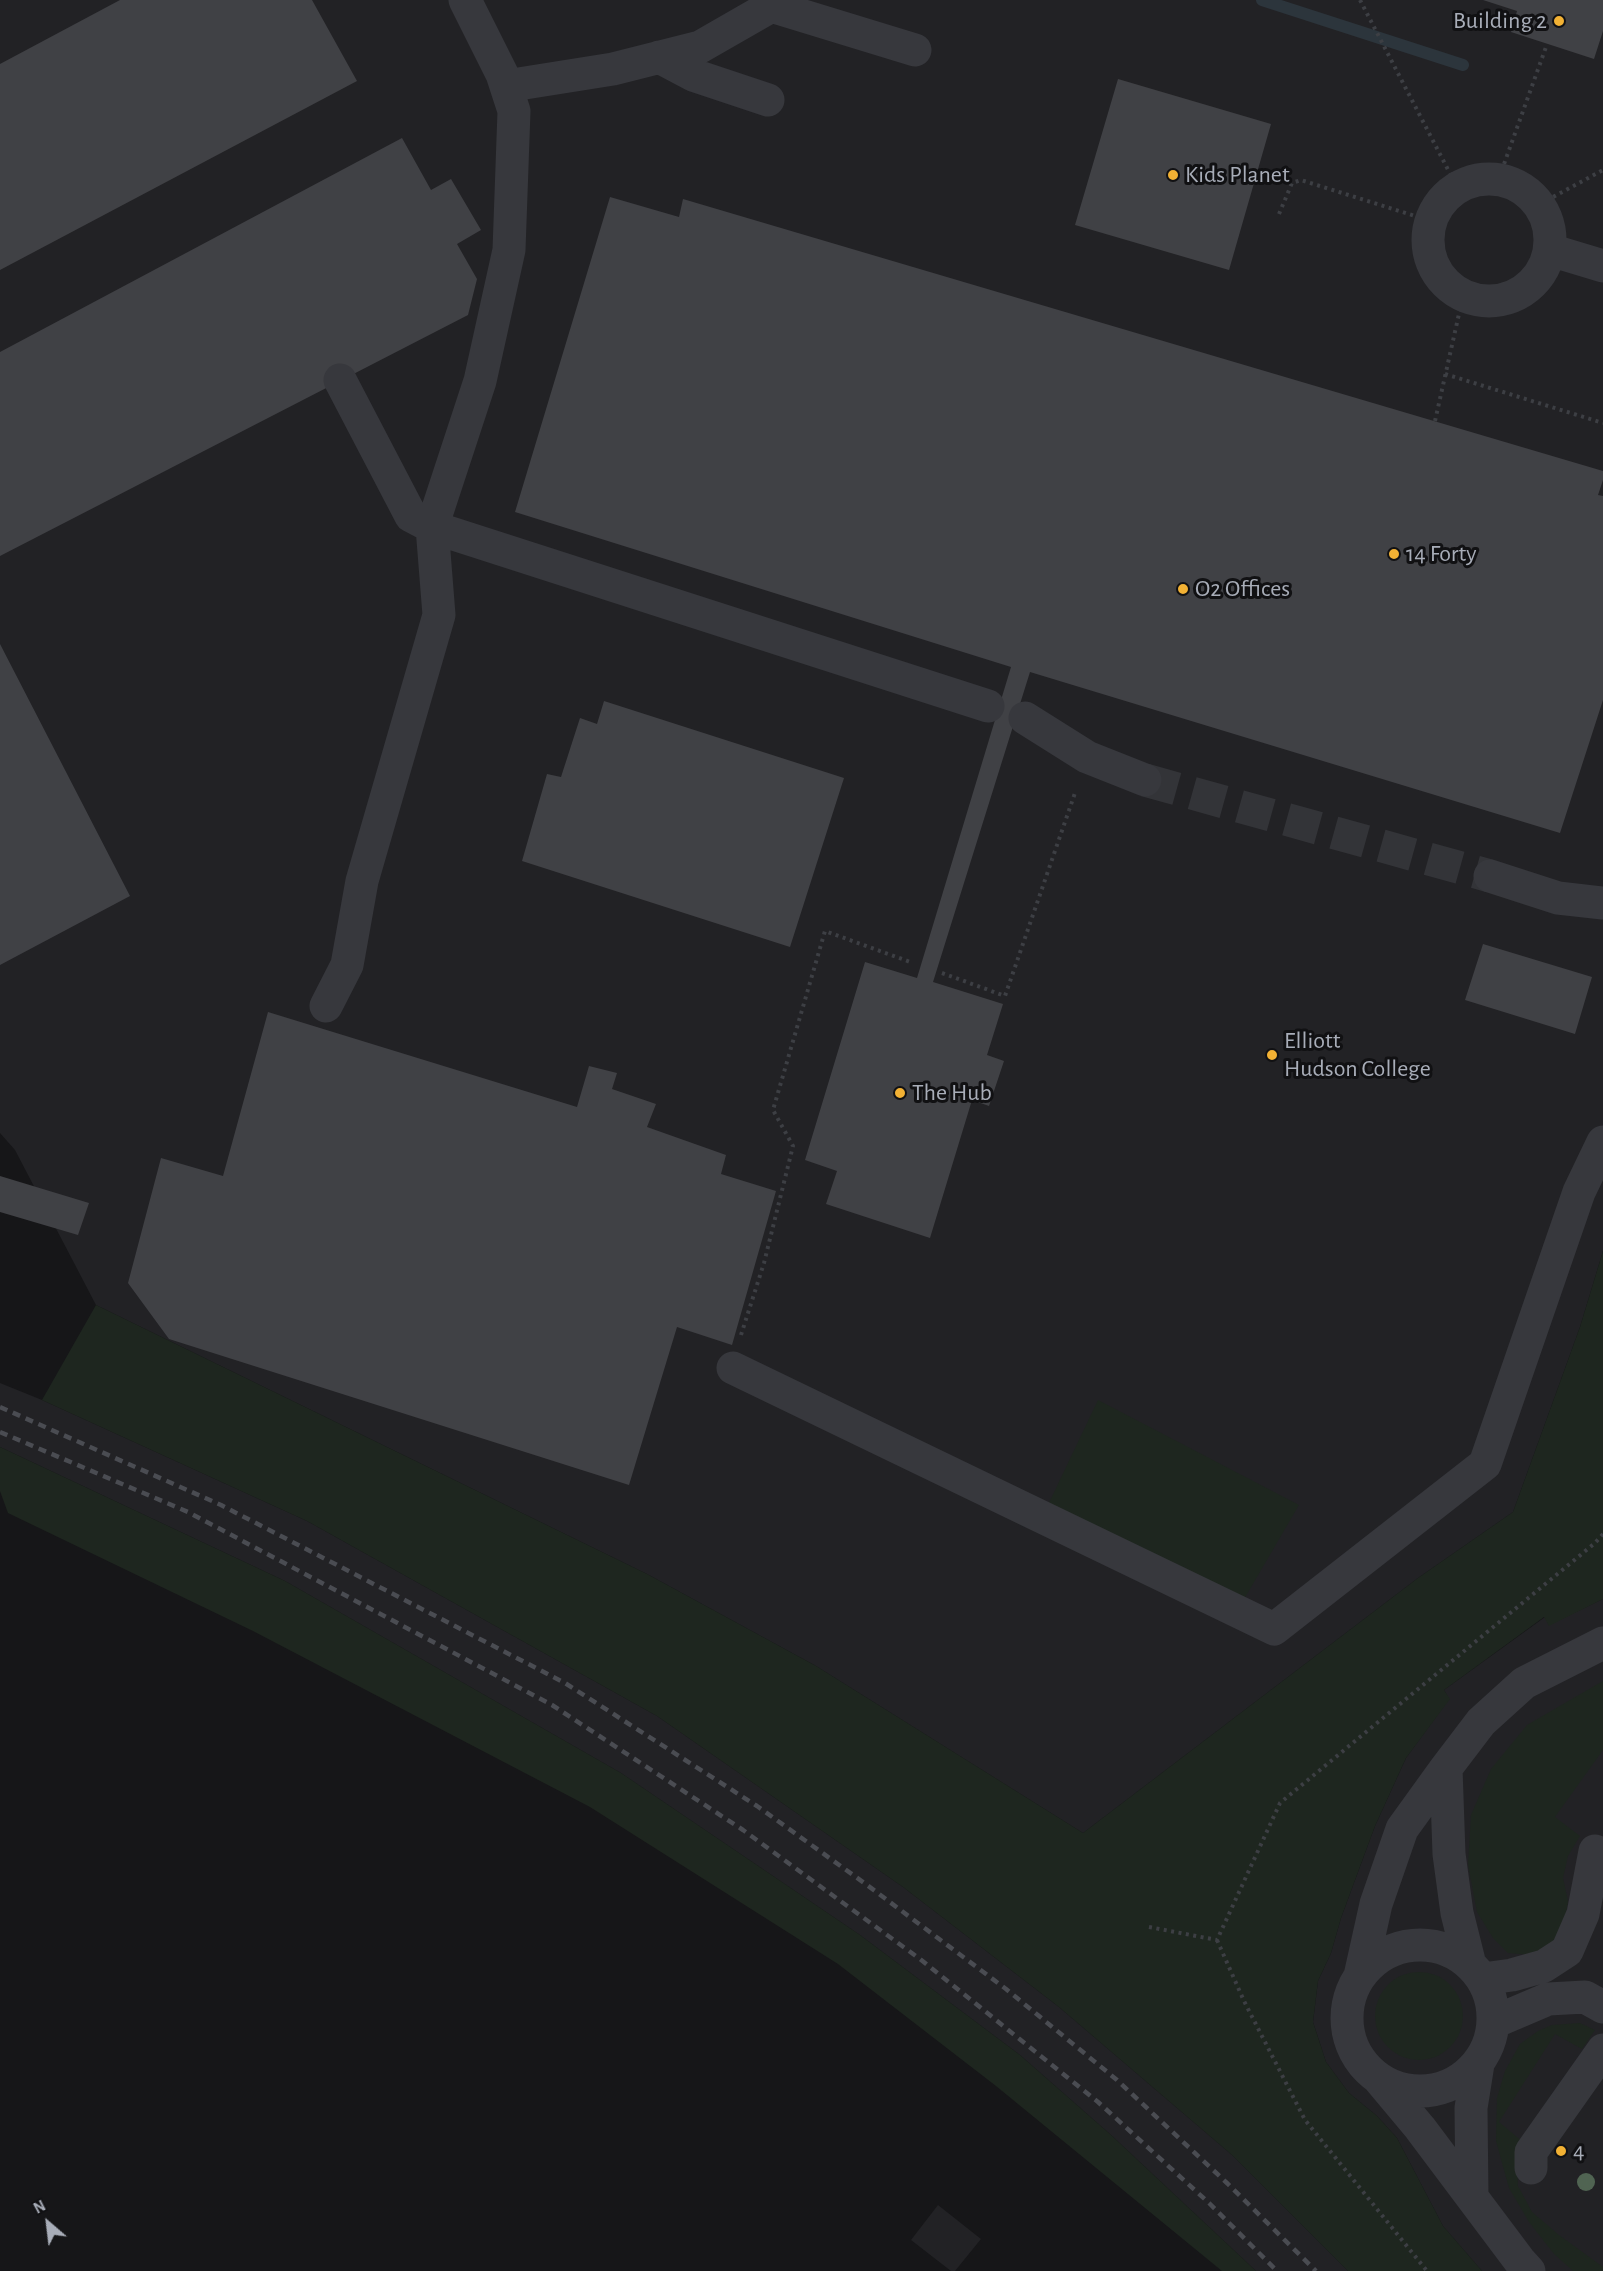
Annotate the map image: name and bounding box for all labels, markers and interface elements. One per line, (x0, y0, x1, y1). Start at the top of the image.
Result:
place label: Building 2 (1453, 7, 1547, 35)
marker: Building 2 (1552, 14, 1566, 28)
place label: Kids Planet (1185, 161, 1290, 189)
marker: Kids Planet (1166, 168, 1180, 182)
place label: 14 Forty (1406, 540, 1477, 568)
marker: 14 Forty (1387, 547, 1401, 561)
place label: O2 Offices (1195, 575, 1290, 603)
marker: O2 Offices (1176, 582, 1190, 596)
place label: Elliott Hudson College (1284, 1027, 1431, 1083)
marker: Elliott Hudson College (1265, 1048, 1279, 1062)
place label: The Hub (912, 1079, 992, 1107)
marker: The Hub (893, 1086, 907, 1100)
place label: 4 (1573, 2137, 1585, 2165)
marker: 4 (1554, 2144, 1568, 2158)
north arrow (18, 2193, 78, 2253)
text: N (31, 2197, 48, 2217)

